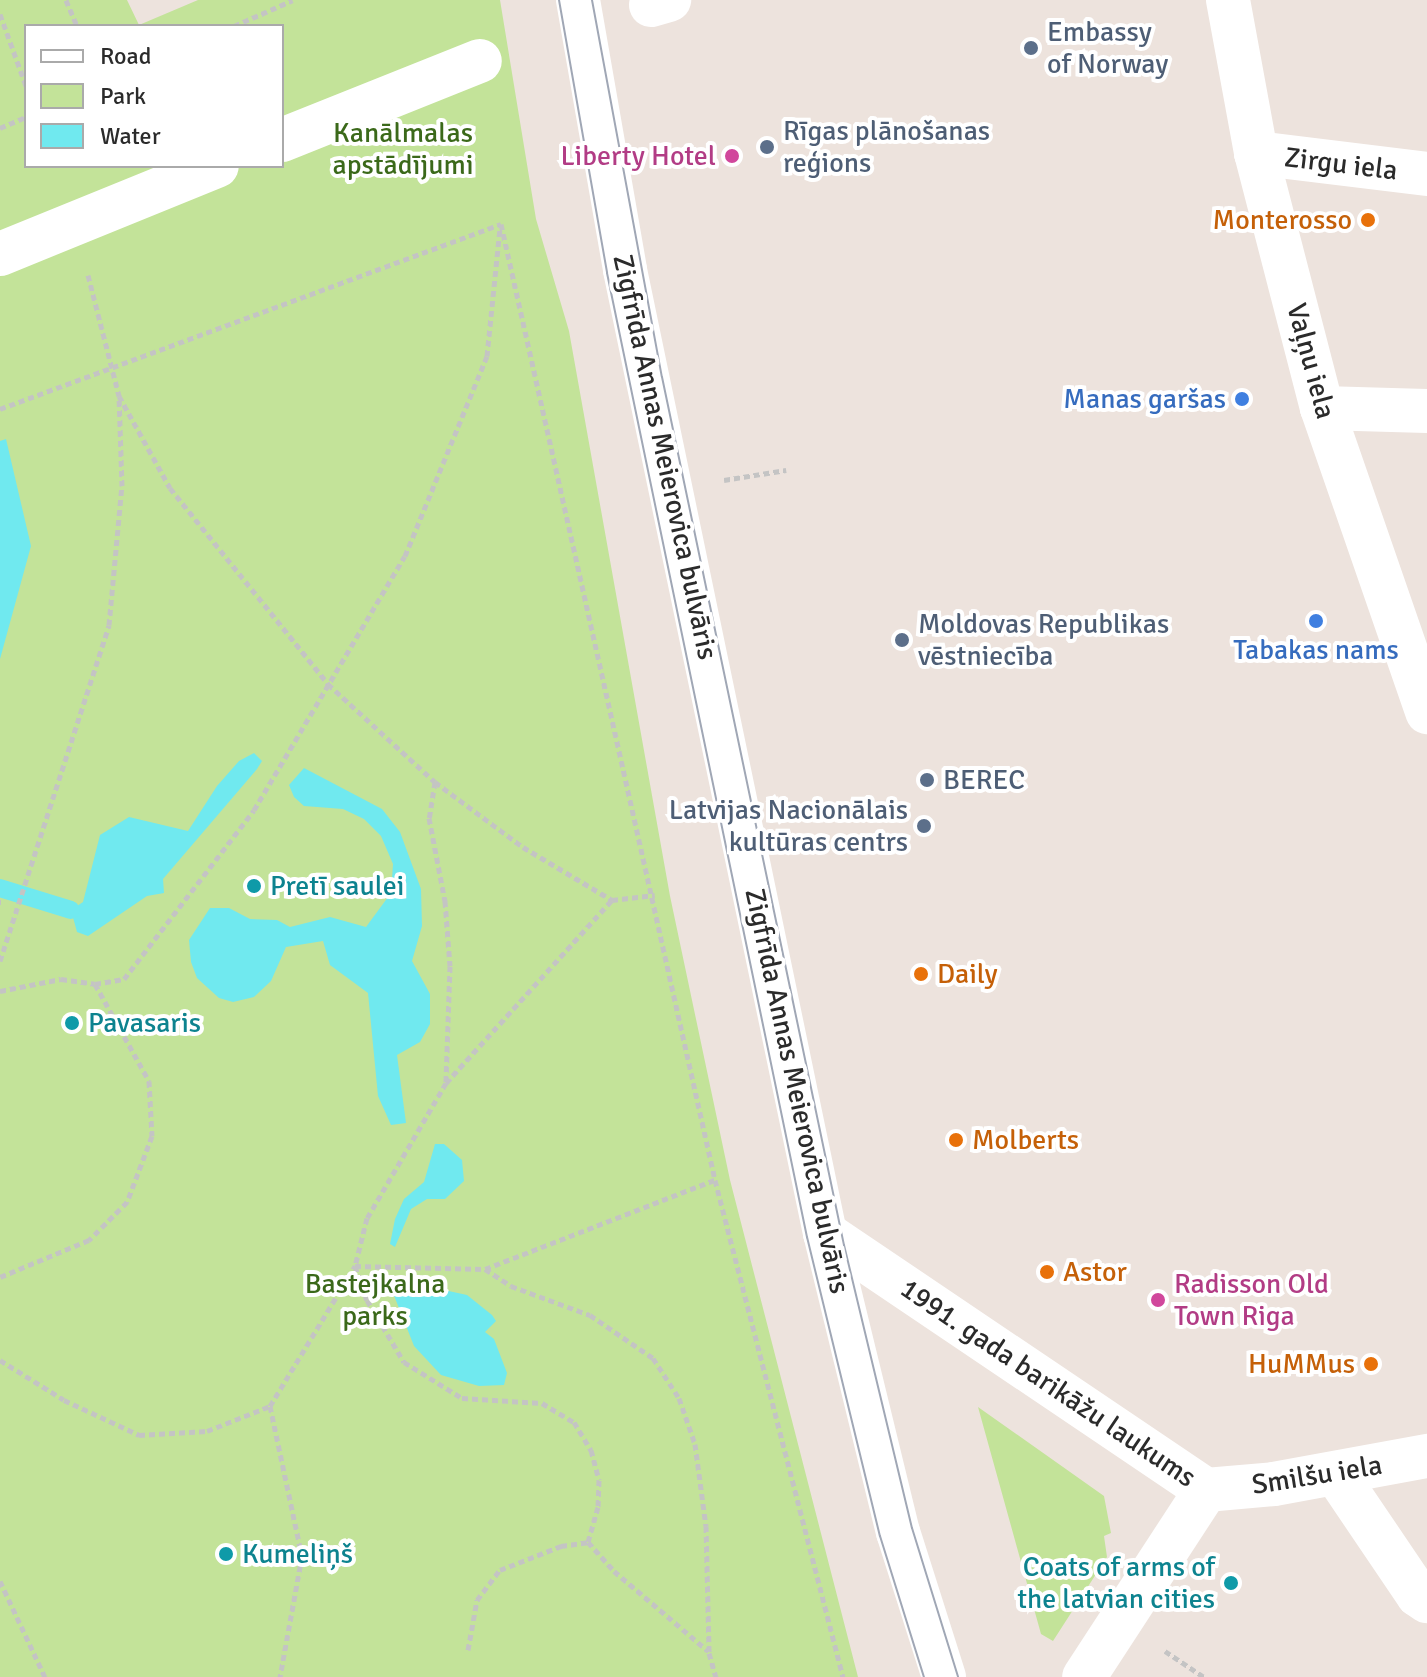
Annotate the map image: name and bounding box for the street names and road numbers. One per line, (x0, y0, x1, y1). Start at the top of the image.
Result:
street label: Zirgu iela (1283, 140, 1399, 188)
street label: Zigfrīda Annas Meierovica bulvāris (606, 251, 724, 663)
street label: Vaļņu iela (1279, 300, 1343, 422)
street label: Zigfrīda Annas Meierovica bulvāris (738, 885, 856, 1297)
street label: 1991. gada barikāžu laukums (894, 1272, 1202, 1494)
street label: Smilšu iela (1249, 1448, 1385, 1502)

